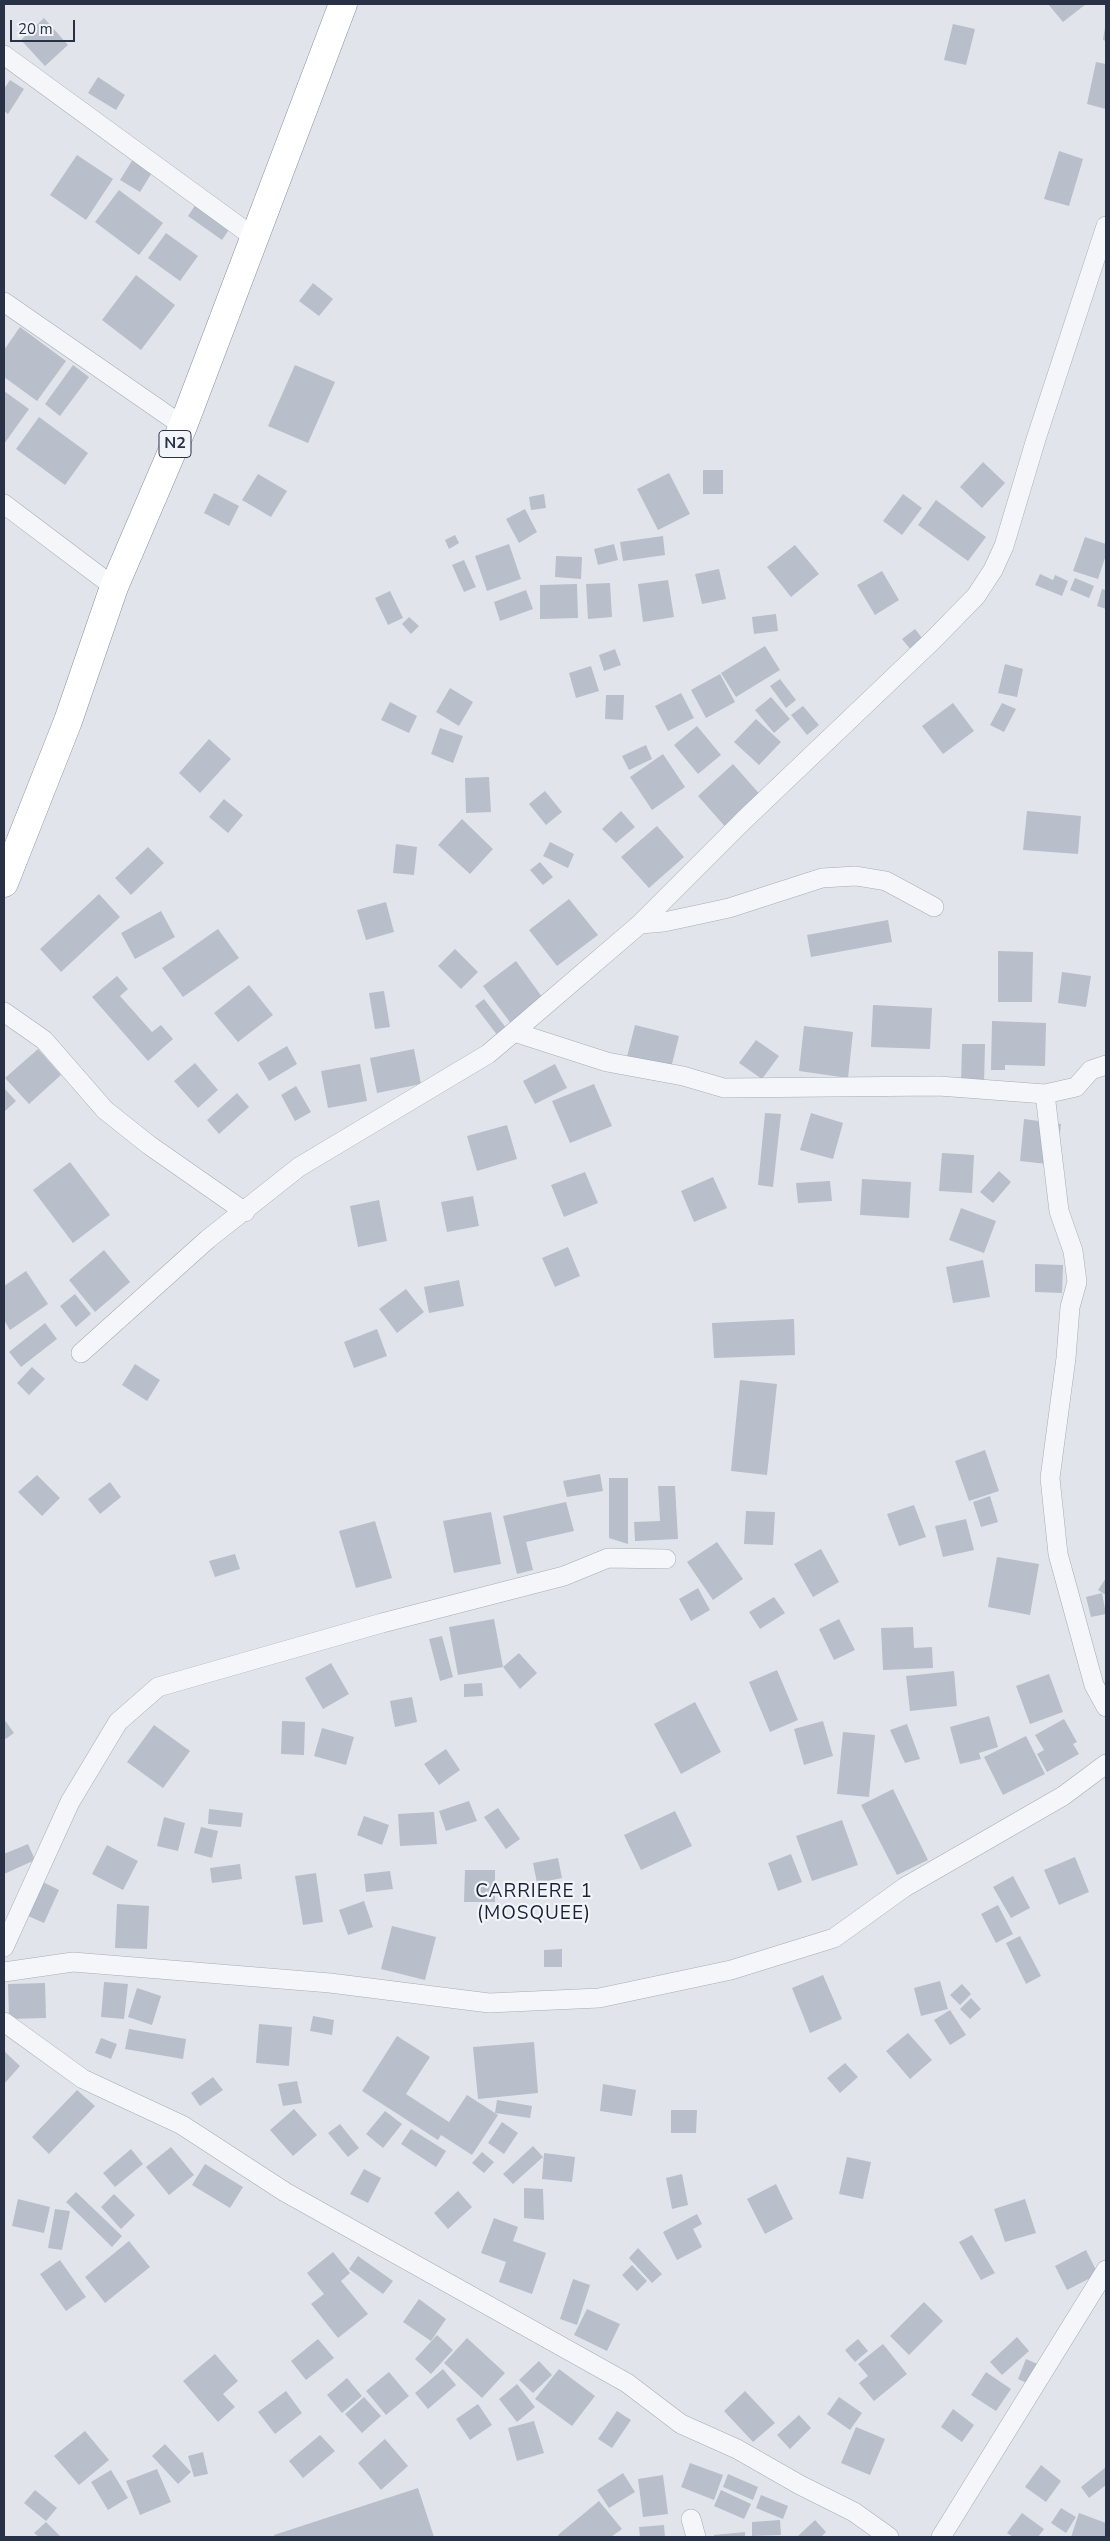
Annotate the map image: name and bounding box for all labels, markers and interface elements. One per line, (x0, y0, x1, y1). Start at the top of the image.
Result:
scale bar (12, 10, 78, 42)
text: 20 m (18, 19, 53, 39)
road number: N2 (159, 430, 191, 458)
district label: CARRIERE 1 (MOSQUEE) (474, 1881, 594, 1925)

